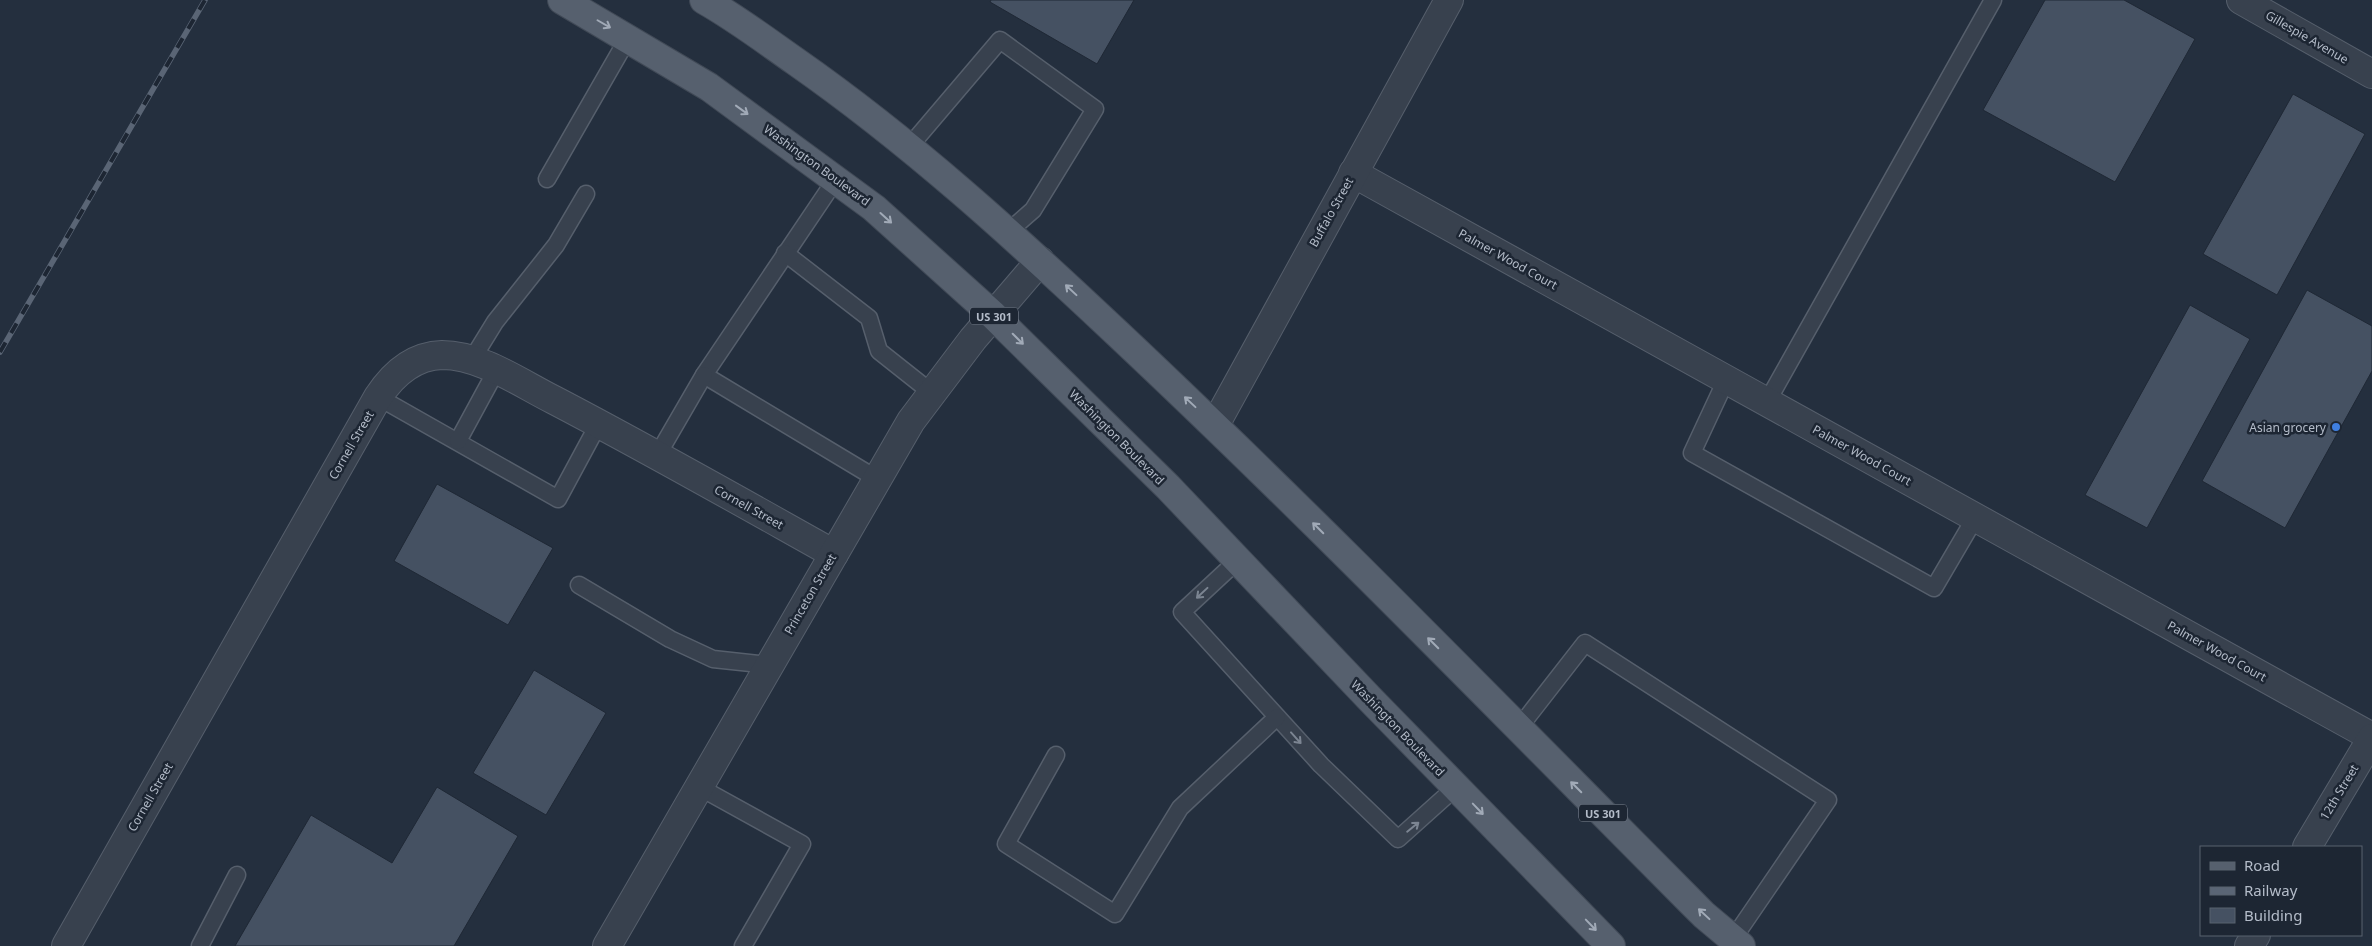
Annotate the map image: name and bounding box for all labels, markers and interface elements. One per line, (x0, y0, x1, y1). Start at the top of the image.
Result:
street label: Gillespie Avenue (2262, 6, 2352, 68)
one-way arrow (596, 20, 610, 30)
one-way arrow (735, 105, 749, 115)
street label: Washington Boulevard (760, 121, 874, 209)
street label: Buffalo Street (1305, 174, 1357, 250)
one-way arrow (879, 212, 892, 224)
street label: Palmer Wood Court (1455, 225, 1561, 294)
one-way arrow (1065, 284, 1078, 296)
road number: US 301 (970, 308, 1018, 324)
one-way arrow (1012, 333, 1024, 345)
street label: Washington Boulevard (1066, 386, 1168, 488)
one-way arrow (1184, 396, 1196, 408)
street label: Cornell Street (324, 407, 378, 483)
place label: Asian grocery (2249, 419, 2327, 436)
street label: Palmer Wood Court (1809, 421, 1915, 490)
marker: Asian grocery (2330, 421, 2342, 433)
street label: Cornell Street (711, 481, 787, 533)
one-way arrow (1312, 522, 1324, 534)
street label: Princeton Street (780, 550, 840, 638)
one-way arrow (1195, 587, 1208, 599)
street label: Palmer Wood Court (2164, 617, 2270, 686)
one-way arrow (1427, 637, 1439, 649)
street label: Washington Boulevard (1347, 676, 1449, 780)
one-way arrow (1290, 732, 1302, 745)
street label: Cornell Street (123, 759, 177, 835)
street label: 12th Street (2316, 760, 2363, 823)
one-way arrow (1570, 781, 1583, 793)
one-way arrow (1472, 803, 1484, 815)
road number: US 301 (1579, 804, 1627, 821)
one-way arrow (1406, 822, 1419, 833)
legend (2200, 846, 2362, 936)
text: Road (2244, 855, 2280, 875)
text: Railway (2244, 880, 2298, 900)
text: Building (2244, 905, 2302, 925)
one-way arrow (1697, 909, 1710, 920)
one-way arrow (1585, 919, 1597, 932)

